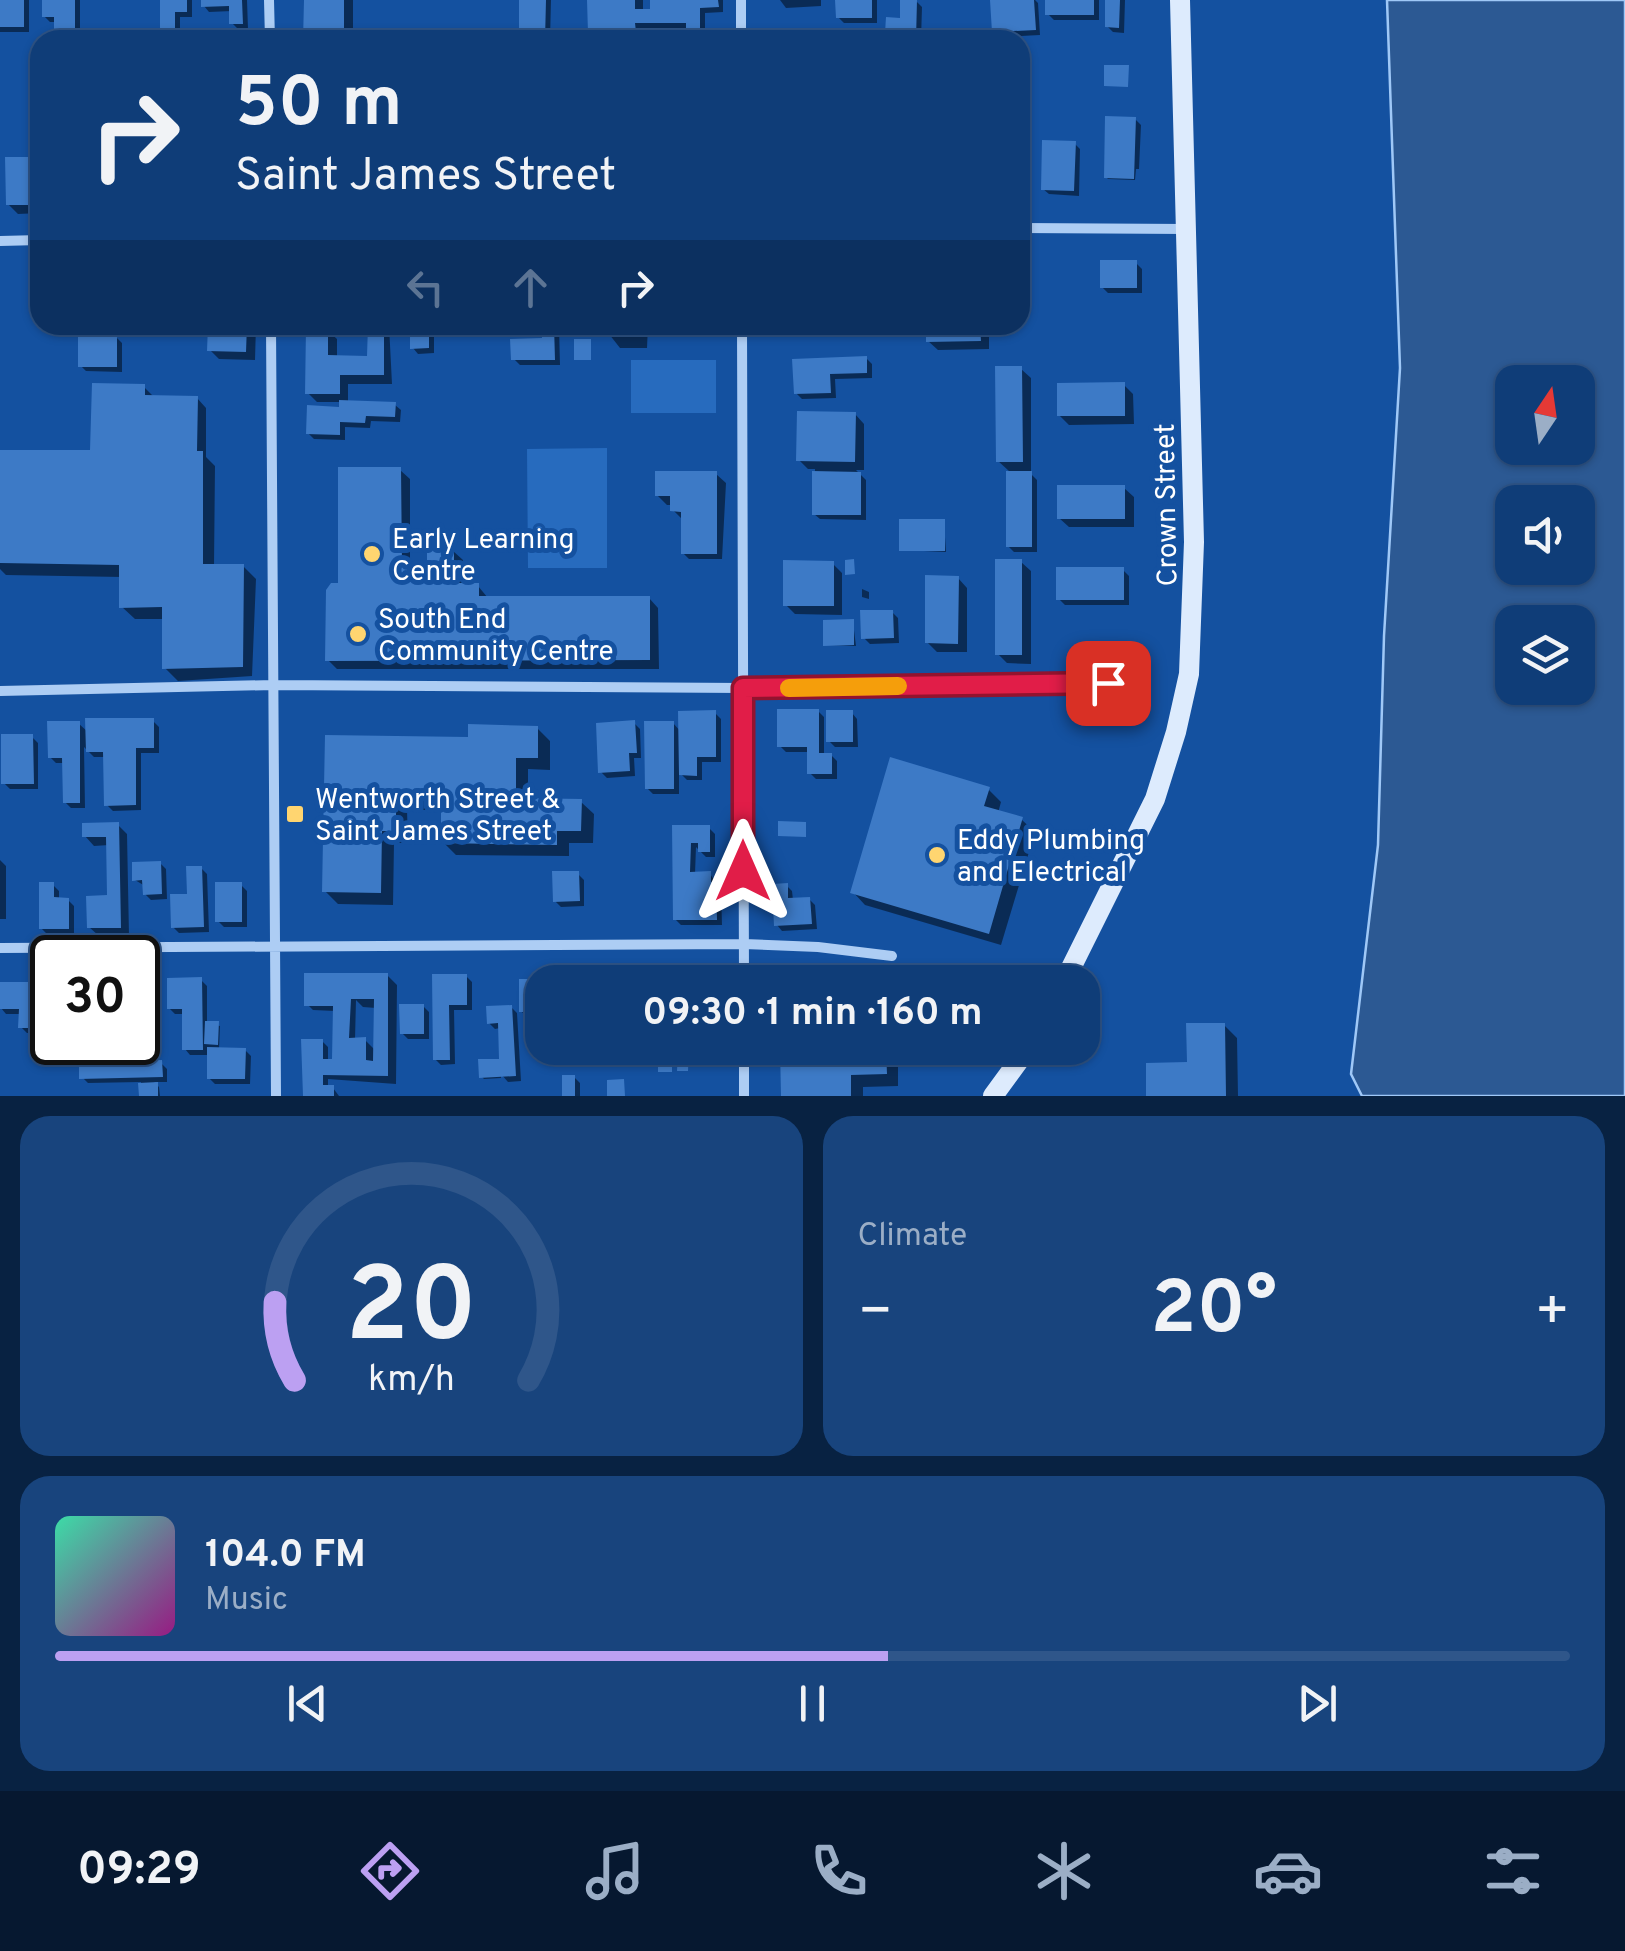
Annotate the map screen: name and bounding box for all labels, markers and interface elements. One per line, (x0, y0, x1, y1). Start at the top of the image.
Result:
text: 50 m (235, 62, 402, 151)
icon: right (70, 70, 200, 200)
text: Saint James Street (235, 149, 616, 206)
icon: left (398, 260, 453, 315)
icon: ahead (503, 260, 558, 315)
icon: right (608, 260, 663, 315)
north arrow (1495, 365, 1595, 465)
map controls (1495, 365, 1595, 705)
street label: Crown Street (1149, 423, 1187, 587)
button: sound (1495, 485, 1595, 585)
place label: Early Learning Centre (392, 523, 574, 591)
marker: Early Learning Centre (361, 543, 383, 565)
place label: South End Community Centre (378, 603, 614, 671)
button: layers (1495, 605, 1595, 705)
marker: South End Community Centre (347, 623, 369, 645)
pin (1066, 641, 1151, 726)
icon: arrive (1081, 656, 1136, 711)
place label: Wentworth Street & Saint James Street (315, 783, 560, 851)
marker: Wentworth Street & Saint James Street (284, 803, 306, 825)
position arrow (691, 819, 795, 923)
place label: Eddy Plumbing and Electrical (957, 824, 1145, 892)
marker: Eddy Plumbing and Electrical (926, 844, 948, 866)
speed limit sign: 30 (30, 935, 160, 1065)
text: 09:30 · 1 min · 160 m (642, 990, 983, 1039)
text: Climate (858, 1217, 967, 1257)
text: 20 (345, 1246, 477, 1378)
text: 20° (1151, 1265, 1277, 1360)
text: − (858, 1279, 893, 1349)
text: + (1535, 1279, 1570, 1349)
text: km/h (368, 1358, 455, 1404)
text: 104.0 FM (205, 1532, 366, 1581)
text: Music (205, 1581, 288, 1621)
icon: previous (280, 1676, 335, 1731)
icon: pause (785, 1676, 840, 1731)
icon: next (1290, 1676, 1345, 1731)
icon: directions (355, 1836, 425, 1906)
icon: music (580, 1836, 650, 1906)
icon: phone (804, 1836, 874, 1906)
icon: climate (1029, 1836, 1099, 1906)
icon: car (1253, 1836, 1323, 1906)
icon: filters (1478, 1836, 1548, 1906)
text: 09:29 (77, 1843, 201, 1900)

